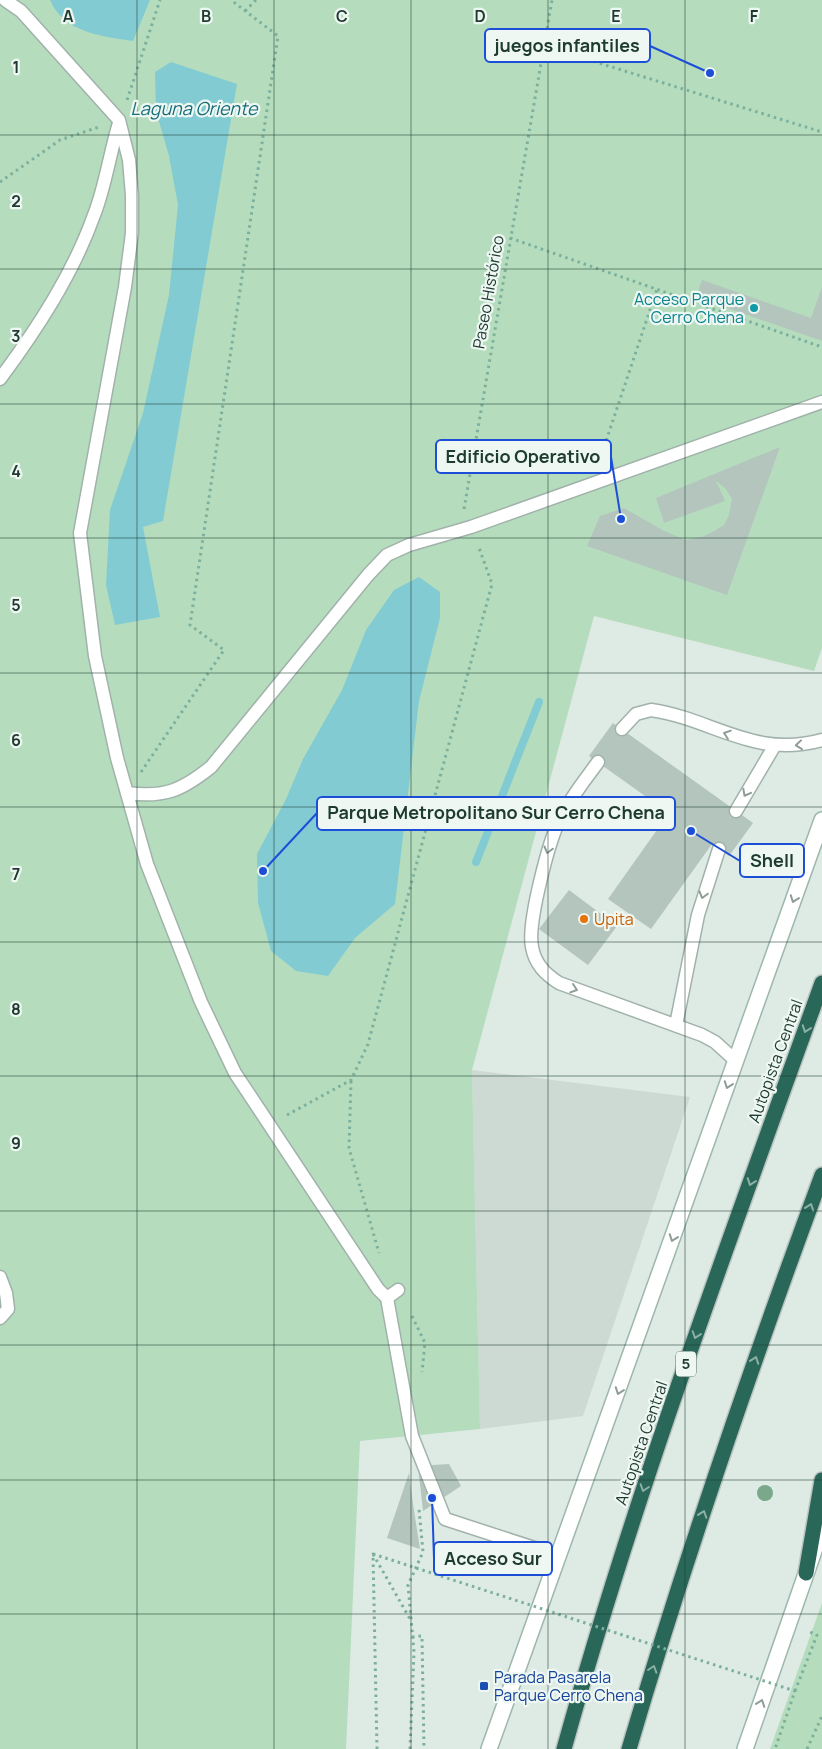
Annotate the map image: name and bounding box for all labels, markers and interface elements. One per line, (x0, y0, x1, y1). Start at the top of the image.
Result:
text: A (63, 5, 74, 27)
text: B (201, 5, 211, 27)
text: C (336, 5, 348, 27)
text: D (474, 5, 486, 27)
text: E (611, 5, 621, 27)
text: F (750, 5, 759, 27)
callout: juegos infantiles (485, 29, 650, 62)
text: juegos infantiles (493, 33, 640, 57)
text: 1 (12, 56, 20, 78)
water label: Laguna Oriente (131, 96, 259, 120)
text: 2 (11, 190, 21, 212)
street label: Paseo Histórico (467, 234, 509, 350)
place label: Acceso Parque Cerro Chena (634, 288, 744, 328)
marker: Acceso Parque Cerro Chena (748, 302, 760, 314)
text: 3 (11, 325, 21, 347)
callout: Edificio Operativo (436, 440, 611, 473)
text: Edificio Operativo (446, 444, 600, 468)
text: 4 (11, 460, 21, 482)
text: 5 (11, 594, 21, 616)
text: 6 (11, 729, 21, 751)
one-way arrow (724, 730, 732, 740)
one-way arrow (794, 739, 802, 750)
one-way arrow (742, 788, 752, 797)
callout: Parque Metropolitano Sur Cerro Chena (317, 797, 675, 830)
text: Parque Metropolitano Sur Cerro Chena (327, 800, 665, 824)
callout: Shell (740, 844, 804, 877)
one-way arrow (544, 845, 554, 853)
text: Shell (750, 848, 794, 872)
text: 7 (12, 863, 20, 885)
one-way arrow (699, 891, 709, 899)
one-way arrow (790, 894, 800, 902)
place label: Upita (594, 908, 634, 930)
marker: Upita (578, 913, 590, 925)
one-way arrow (569, 983, 578, 993)
street label: Autopista Central (742, 996, 808, 1126)
text: 8 (11, 998, 21, 1020)
one-way arrow (801, 1024, 811, 1032)
one-way arrow (724, 1080, 734, 1088)
text: 9 (11, 1132, 21, 1154)
one-way arrow (747, 1177, 757, 1185)
one-way arrow (804, 1204, 814, 1212)
one-way arrow (669, 1233, 679, 1241)
one-way arrow (692, 1330, 702, 1338)
road number: 5 (676, 1352, 696, 1376)
one-way arrow (749, 1357, 759, 1365)
street label: Autopista Central (609, 1378, 673, 1508)
one-way arrow (615, 1386, 625, 1395)
one-way arrow (640, 1484, 650, 1492)
one-way arrow (697, 1510, 707, 1519)
callout: Acceso Sur (434, 1542, 552, 1575)
text: Acceso Sur (444, 1546, 542, 1570)
one-way arrow (648, 1665, 658, 1674)
place label: Parada Pasarela Parque Cerro Chena (494, 1666, 643, 1706)
marker: Parada Pasarela Parque Cerro Chena (478, 1680, 490, 1692)
one-way arrow (755, 1699, 765, 1708)

